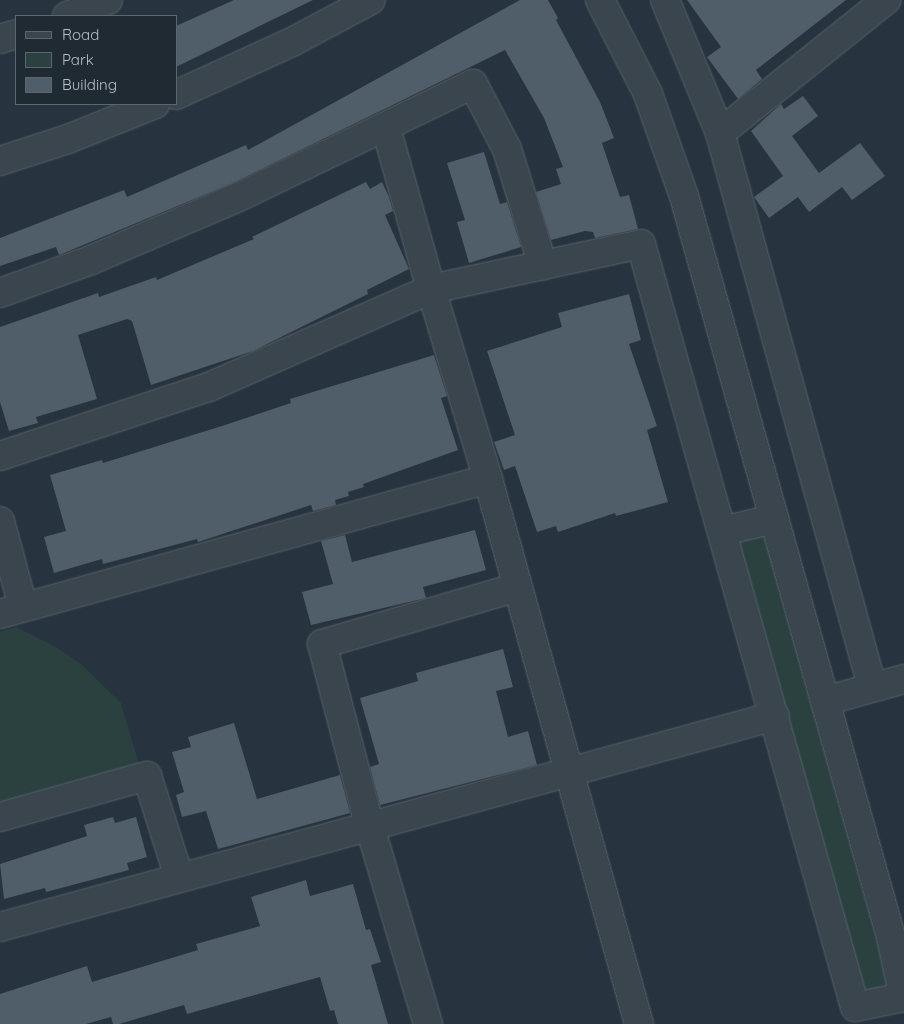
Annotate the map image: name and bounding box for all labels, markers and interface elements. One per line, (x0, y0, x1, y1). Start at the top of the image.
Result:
legend (15, 15, 178, 105)
text: Road (62, 25, 99, 44)
text: Park (62, 50, 94, 69)
text: Building (62, 75, 117, 94)

